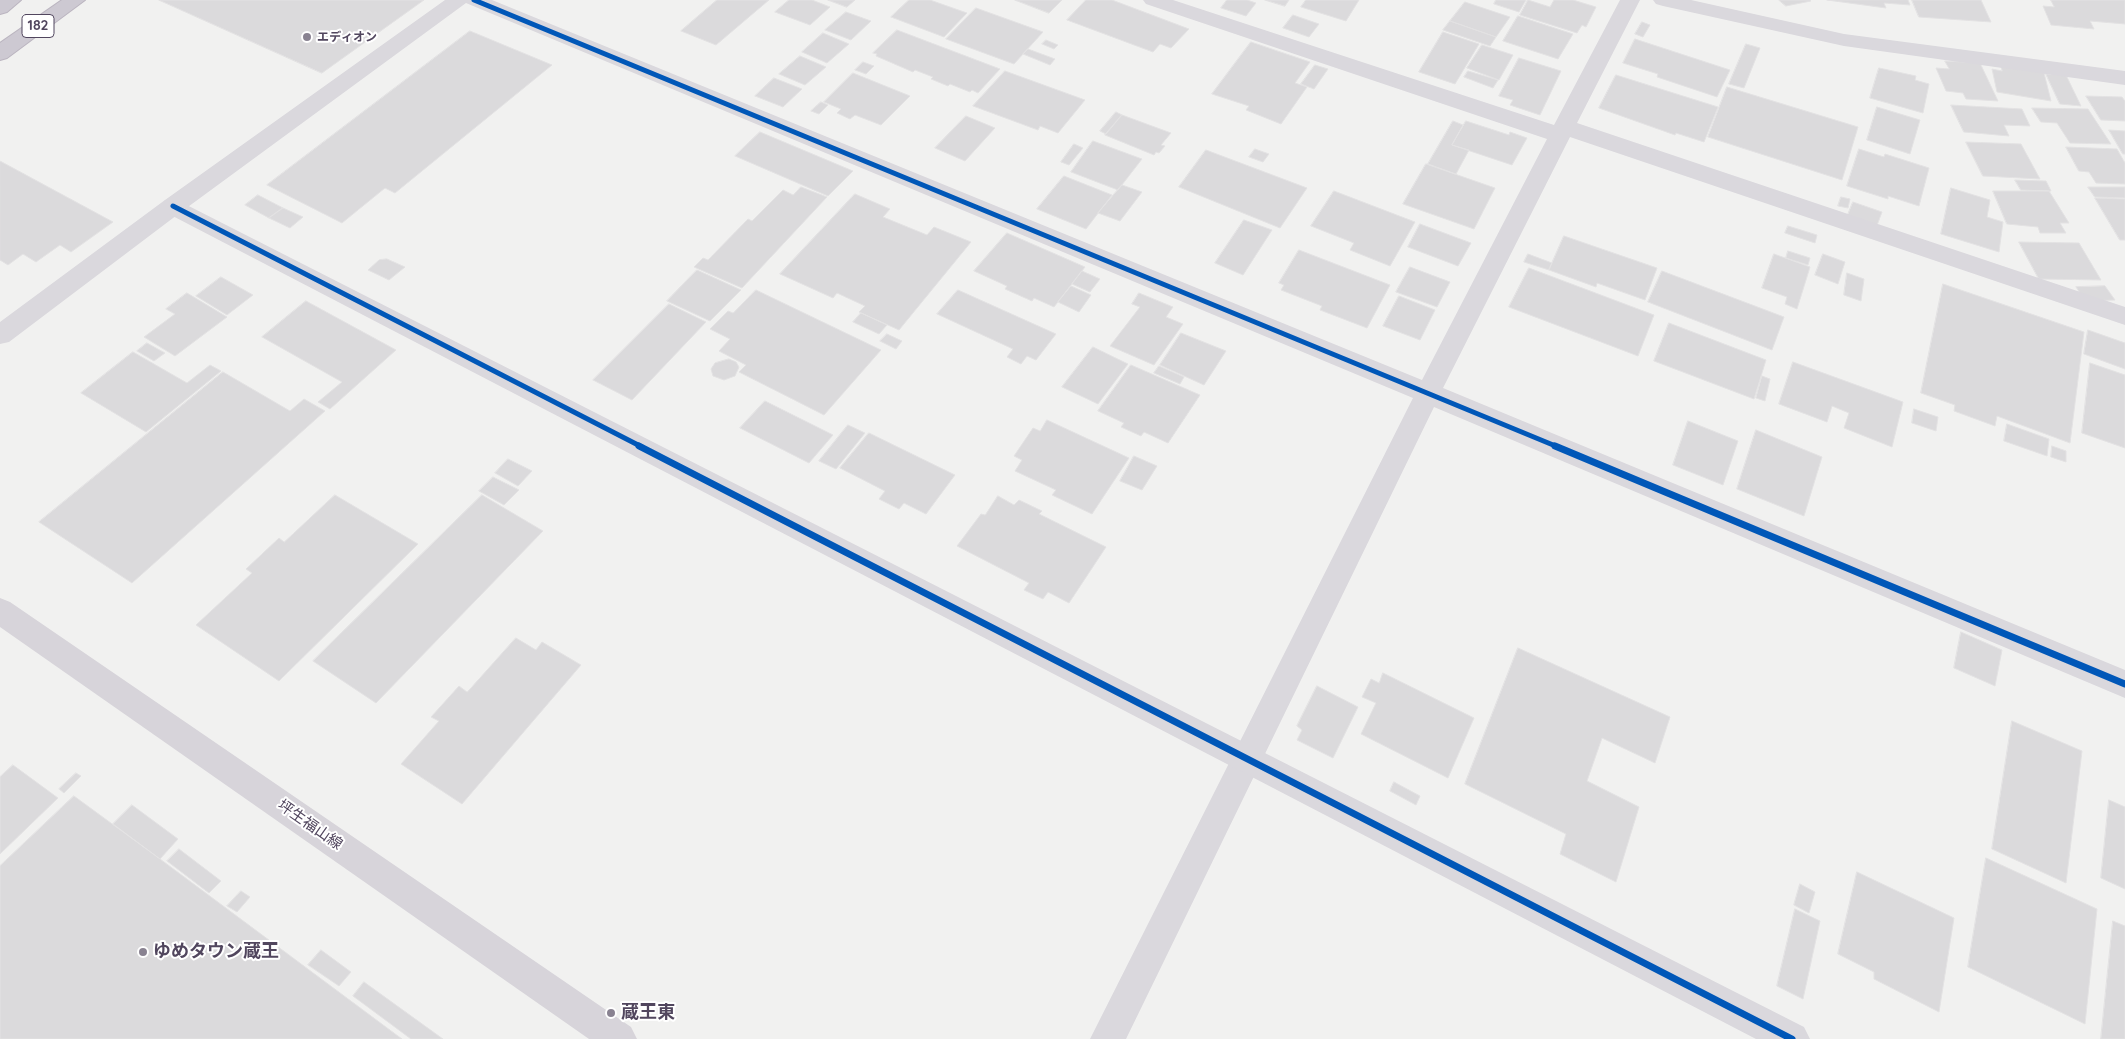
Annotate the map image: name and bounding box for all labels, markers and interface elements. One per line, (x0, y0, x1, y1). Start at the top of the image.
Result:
road number: 182 (22, 15, 54, 38)
place label: エディオン (317, 30, 377, 44)
marker: エディオン (301, 31, 313, 43)
street label: 坪生福山線 (274, 796, 346, 854)
place label: ゆめタウン蔵王 (153, 941, 279, 963)
marker: ゆめタウン蔵王 (137, 946, 149, 958)
place label: 蔵王東 (621, 1002, 675, 1024)
marker: 蔵王東 (605, 1007, 617, 1019)

